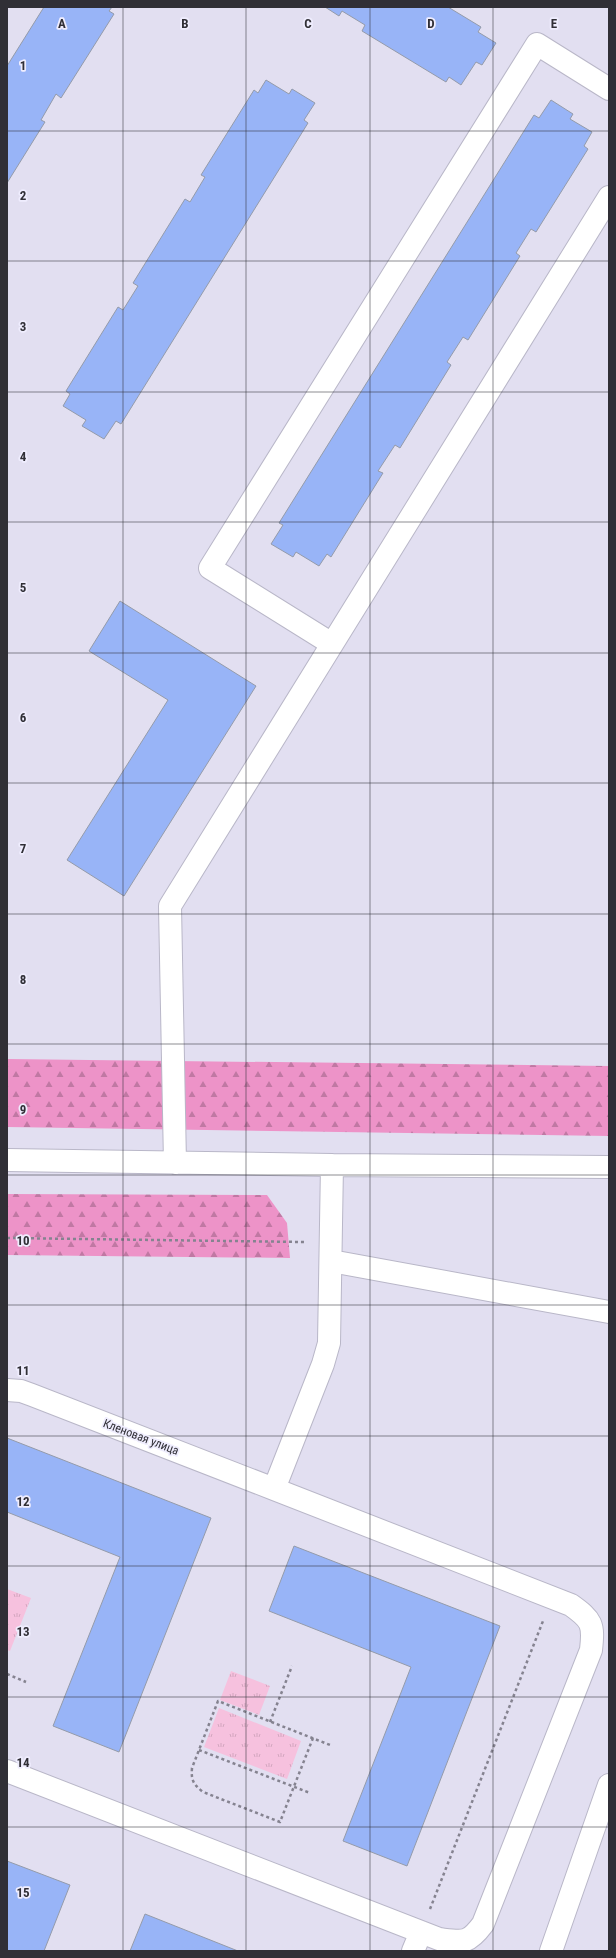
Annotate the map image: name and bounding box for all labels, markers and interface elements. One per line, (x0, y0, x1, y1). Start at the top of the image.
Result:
text: A (58, 16, 66, 31)
text: B (181, 16, 189, 31)
text: C (304, 16, 312, 31)
text: D (427, 16, 435, 31)
text: E (551, 16, 558, 31)
text: 1 (20, 58, 26, 73)
text: 2 (20, 188, 27, 203)
text: 3 (20, 319, 26, 334)
text: 4 (20, 449, 27, 464)
text: 5 (20, 580, 27, 595)
text: 6 (20, 710, 27, 725)
text: 7 (20, 841, 27, 856)
text: 8 (20, 972, 26, 987)
text: 9 (20, 1102, 26, 1117)
text: 10 (16, 1233, 30, 1248)
text: 11 (16, 1363, 30, 1378)
street label: Кленовая улица (101, 1416, 181, 1458)
text: 12 (16, 1494, 30, 1509)
text: 13 (16, 1624, 30, 1639)
text: 14 (16, 1755, 30, 1770)
text: 15 (16, 1885, 30, 1900)

